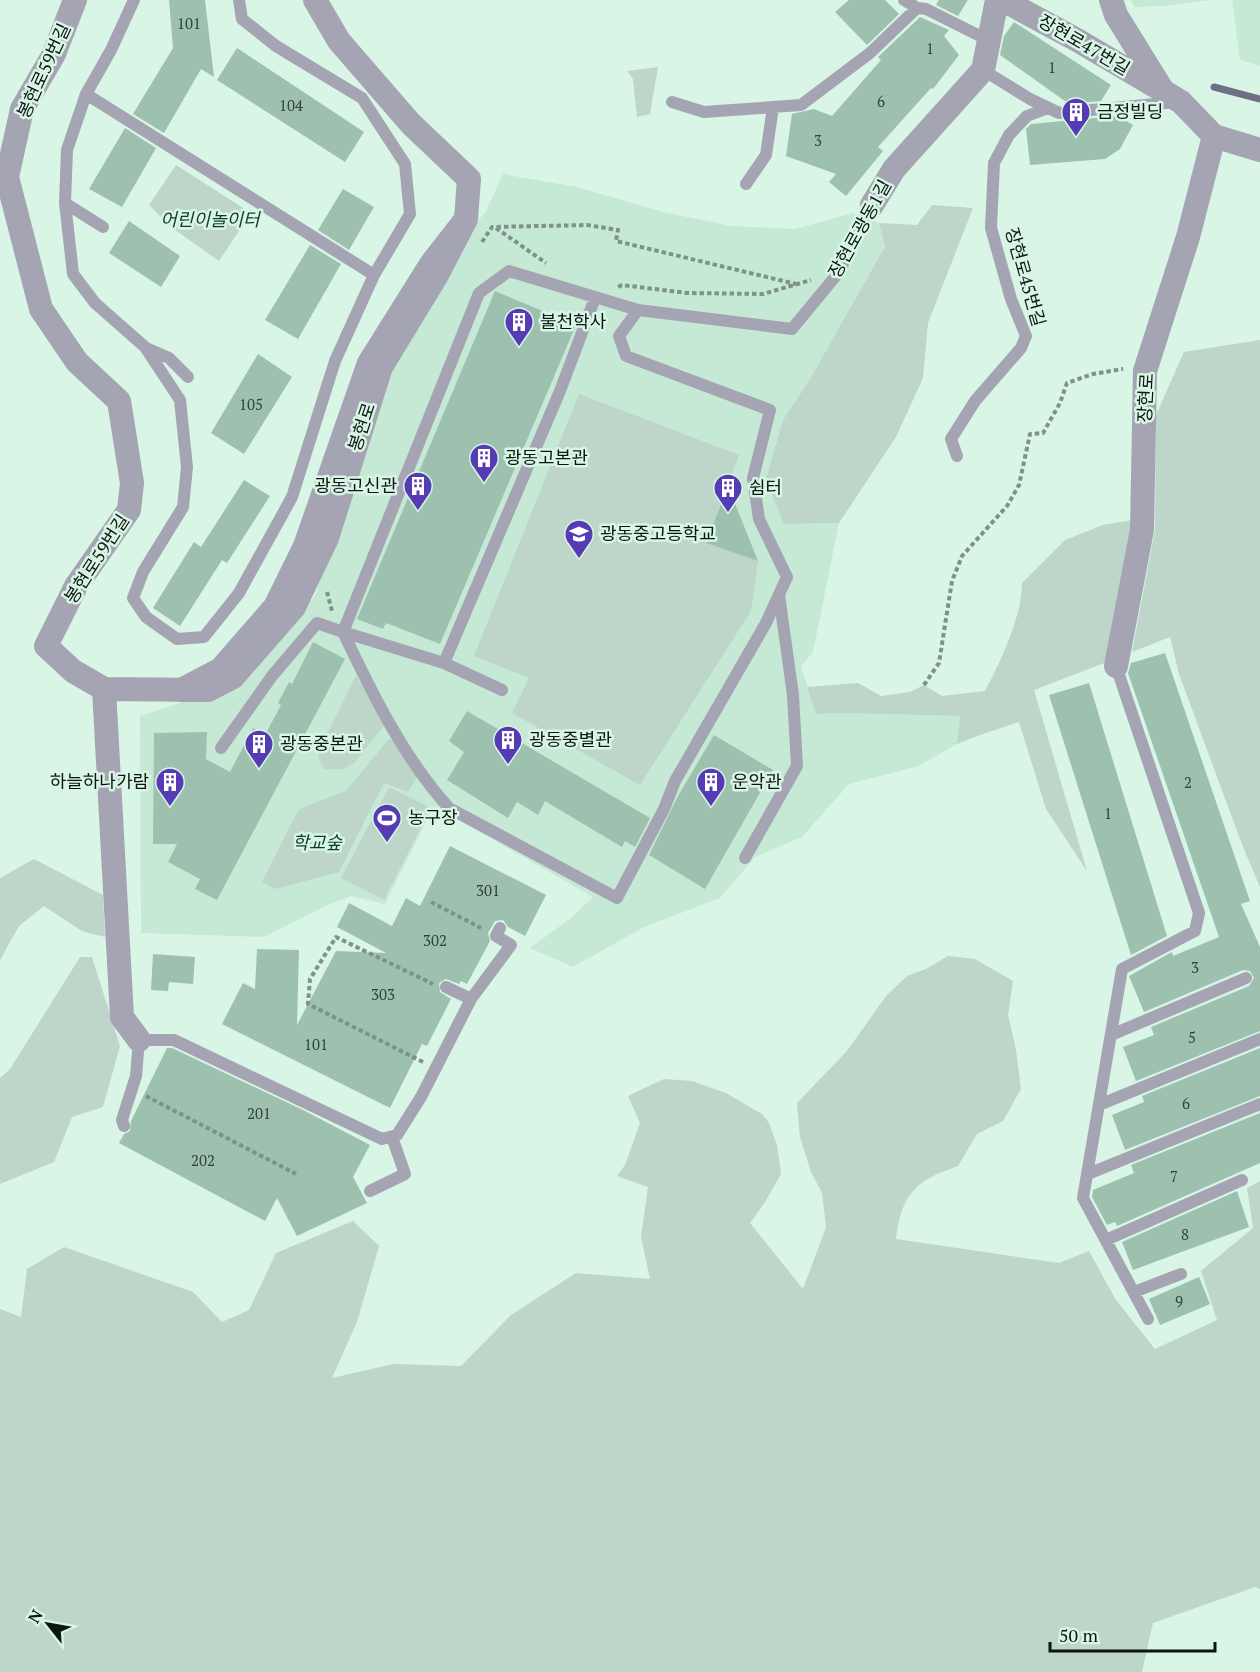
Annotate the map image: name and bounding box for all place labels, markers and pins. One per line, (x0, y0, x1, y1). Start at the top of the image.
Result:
building icon: 금정빌딩 (1060, 96, 1092, 138)
place label: 금정빌딩 (1097, 99, 1163, 123)
building icon: 불천학사 (503, 306, 535, 348)
place label: 불천학사 (540, 309, 607, 333)
building icon: 광동고본관 (468, 442, 500, 484)
place label: 광동고본관 (505, 445, 588, 469)
building icon: 광동고신관 (402, 470, 434, 512)
building icon: 쉼터 (712, 472, 744, 514)
place label: 광동고신관 (314, 473, 397, 497)
place label: 쉼터 (749, 475, 782, 499)
school or university icon: 광동중고등학교 (563, 518, 595, 560)
place label: 광동중고등학교 (600, 521, 716, 545)
building icon: 광동중별관 (492, 724, 524, 766)
place label: 광동중별관 (529, 727, 612, 751)
building icon: 광동중본관 (243, 728, 275, 770)
place label: 광동중본관 (280, 731, 363, 755)
building icon: 하늘하나가람 (154, 766, 186, 808)
building icon: 운악관 (695, 766, 727, 808)
place label: 하늘하나가람 (50, 769, 149, 793)
place label: 운악관 (732, 769, 782, 793)
sports icon: 농구장 (371, 802, 403, 844)
place label: 농구장 (408, 805, 458, 829)

